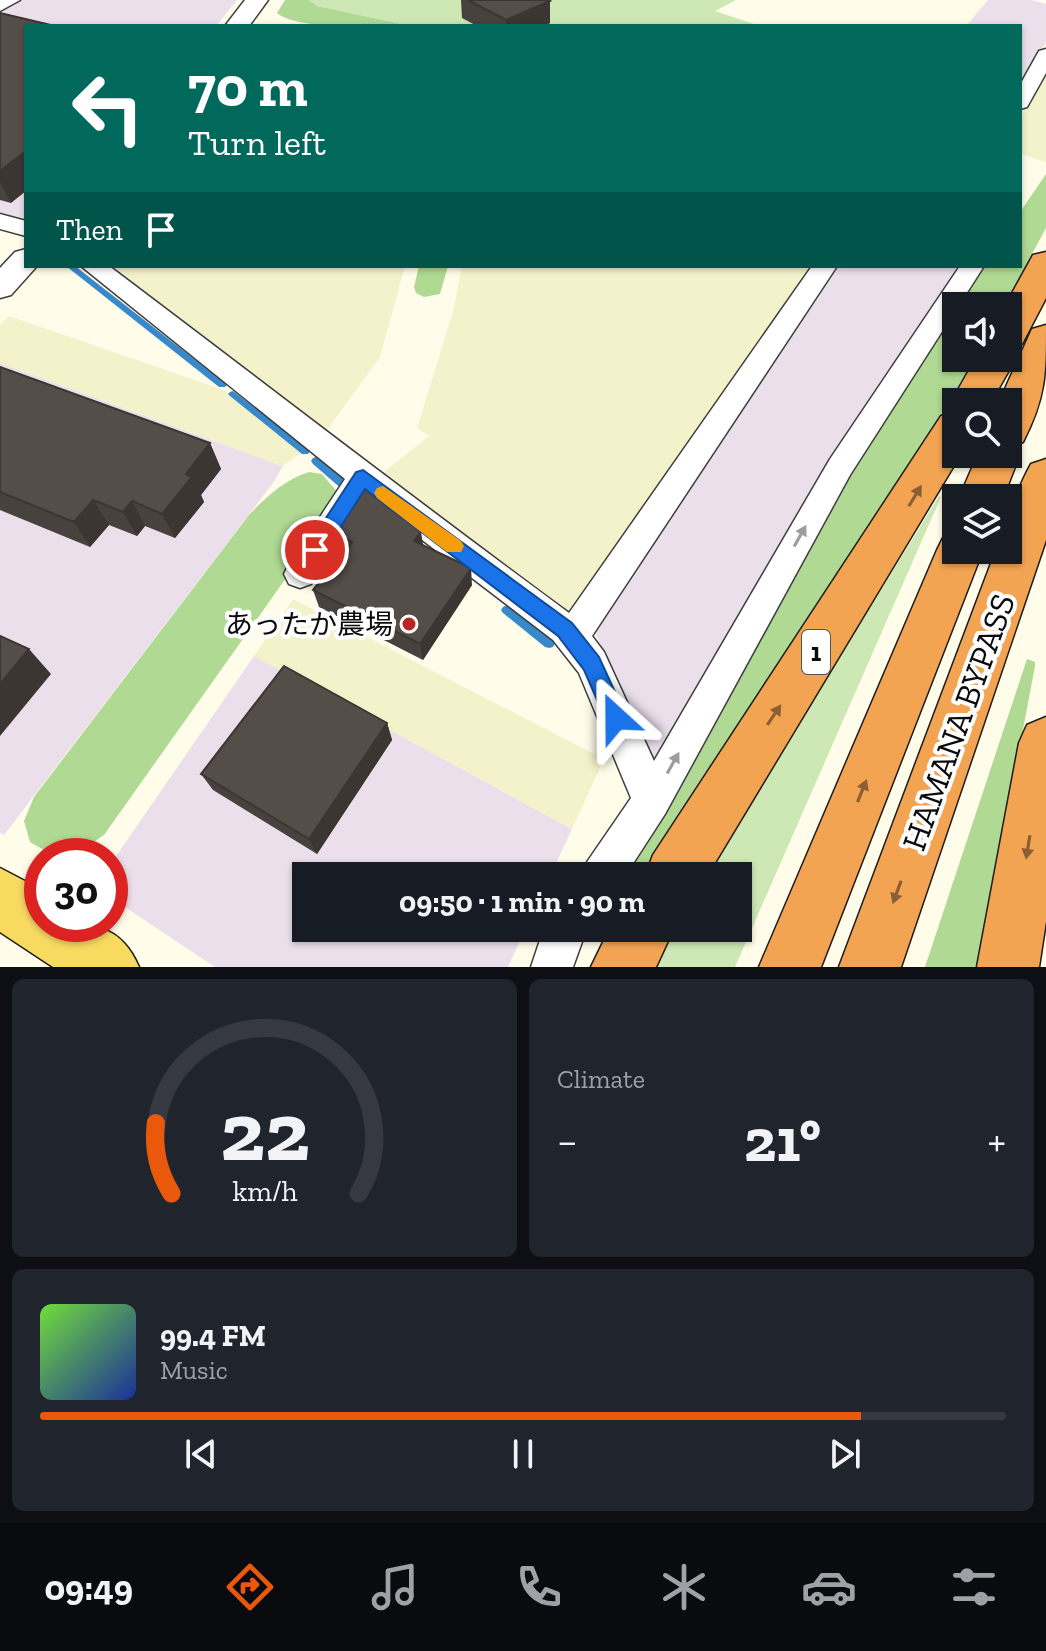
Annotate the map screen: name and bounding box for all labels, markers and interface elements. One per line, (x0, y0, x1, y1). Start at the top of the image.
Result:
text: 70 m (188, 53, 308, 120)
icon: left (56, 56, 160, 160)
text: Turn left (188, 121, 326, 164)
icon: arrive (139, 208, 183, 252)
text: Then (56, 212, 123, 248)
map controls (942, 292, 1022, 564)
button: sound (942, 292, 1022, 372)
button: search (942, 388, 1022, 468)
button: layers (942, 484, 1022, 564)
one-way arrow (907, 485, 921, 507)
pin (281, 516, 349, 584)
one-way arrow (793, 525, 807, 547)
icon: arrive (293, 528, 337, 572)
street label: HAMANA BYPASS (893, 588, 1024, 856)
place label: あったか農場 (225, 608, 393, 641)
marker: あったか農場 (400, 615, 418, 633)
road number: 1 (802, 630, 830, 674)
position arrow (574, 676, 658, 760)
one-way arrow (766, 704, 781, 725)
one-way arrow (666, 752, 680, 774)
one-way arrow (856, 779, 869, 803)
one-way arrow (1021, 835, 1034, 860)
speed limit sign: 30 (24, 838, 128, 942)
one-way arrow (890, 880, 903, 904)
text: 09:50 · 1 min · 90 m (399, 884, 645, 920)
text: Climate (557, 1063, 645, 1095)
text: 22 (220, 1081, 309, 1181)
text: 21° (744, 1104, 821, 1176)
text: − (557, 1114, 578, 1167)
text: + (987, 1114, 1006, 1167)
text: km/h (232, 1174, 297, 1208)
text: 99.4 FM (160, 1318, 266, 1354)
text: Music (160, 1354, 228, 1386)
icon: previous (179, 1432, 223, 1476)
icon: pause (501, 1432, 545, 1476)
icon: next (823, 1432, 867, 1476)
icon: directions (222, 1559, 278, 1615)
icon: music (367, 1559, 423, 1615)
icon: phone (511, 1559, 567, 1615)
icon: climate (656, 1559, 712, 1615)
icon: car (801, 1559, 857, 1615)
icon: filters (946, 1559, 1002, 1615)
text: 09:49 (44, 1566, 133, 1609)

